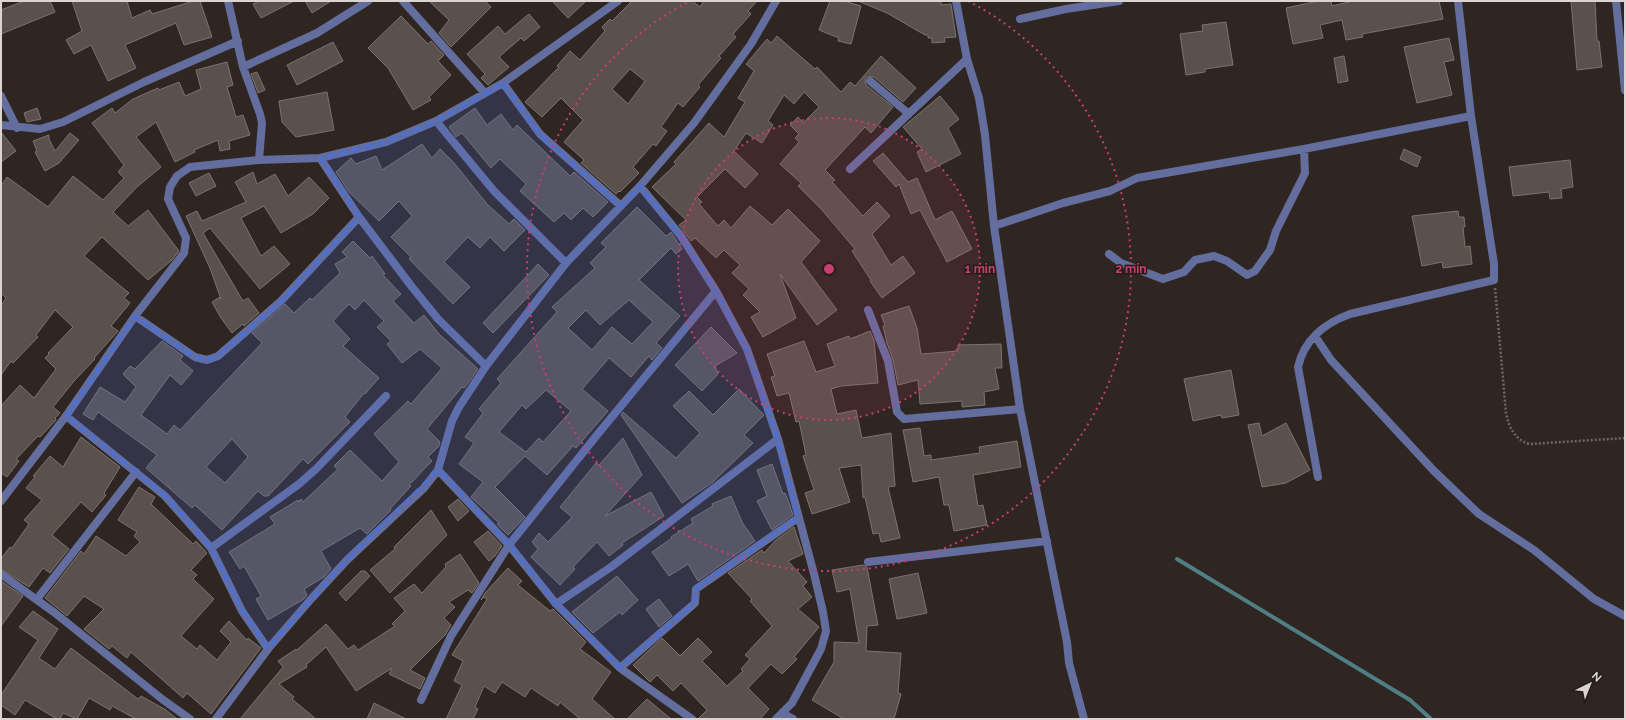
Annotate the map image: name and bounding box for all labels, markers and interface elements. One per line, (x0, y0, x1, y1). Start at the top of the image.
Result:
centre of rings (822, 262, 836, 276)
text: 1 min (965, 262, 995, 276)
text: 2 min (1115, 262, 1147, 276)
north arrow (1570, 664, 1610, 704)
text: N (1589, 669, 1604, 685)

